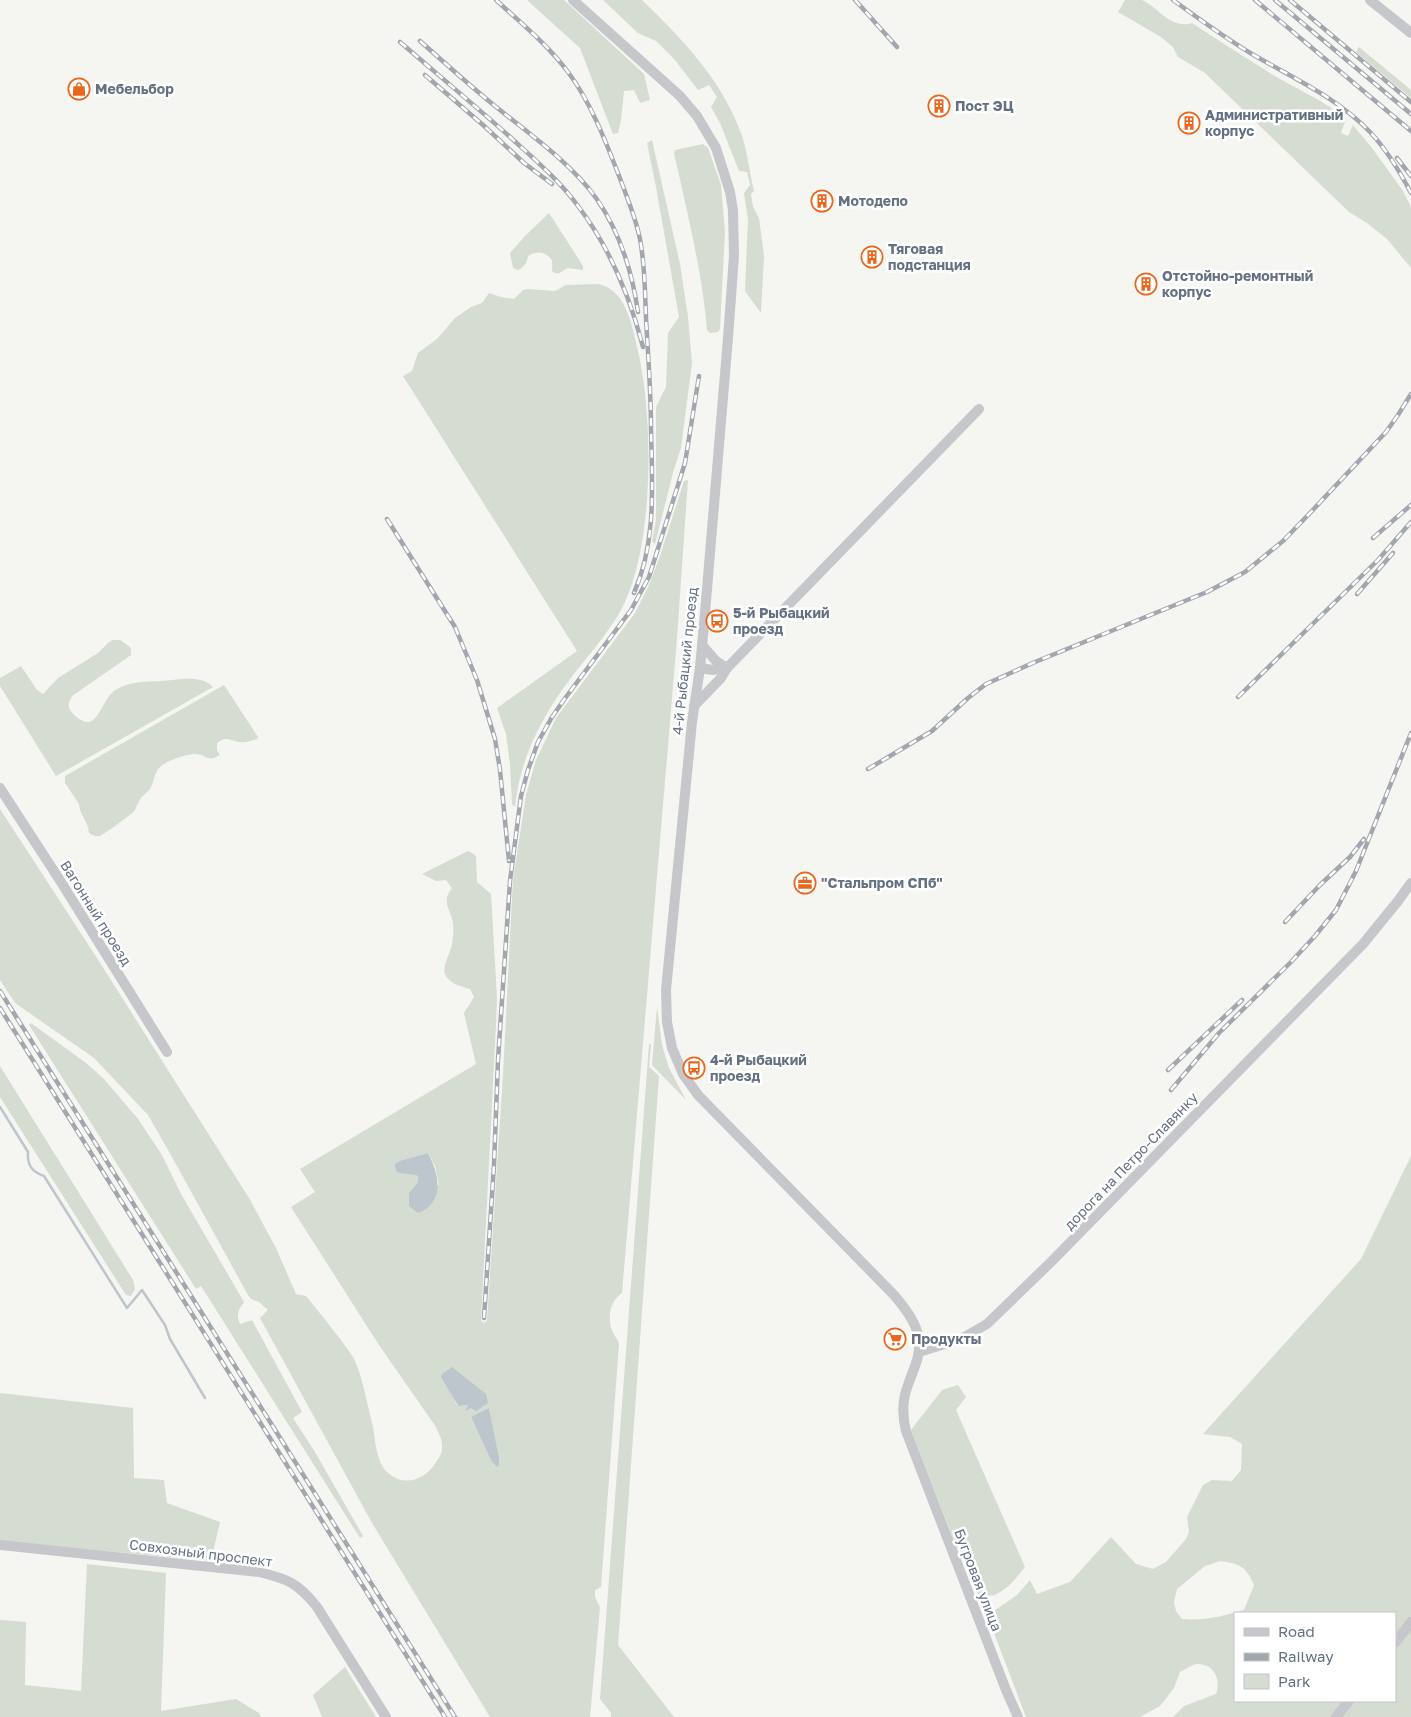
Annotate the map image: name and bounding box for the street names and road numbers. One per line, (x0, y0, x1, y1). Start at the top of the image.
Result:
street label: 4-й Рыбацкий проезд (668, 586, 701, 736)
street label: Вагонный проезд (57, 857, 136, 969)
street label: дорога на Петро-Славянку (1060, 1088, 1201, 1233)
street label: Бугровая улица (951, 1526, 1006, 1634)
street label: Совхозный проспект (128, 1535, 274, 1570)

